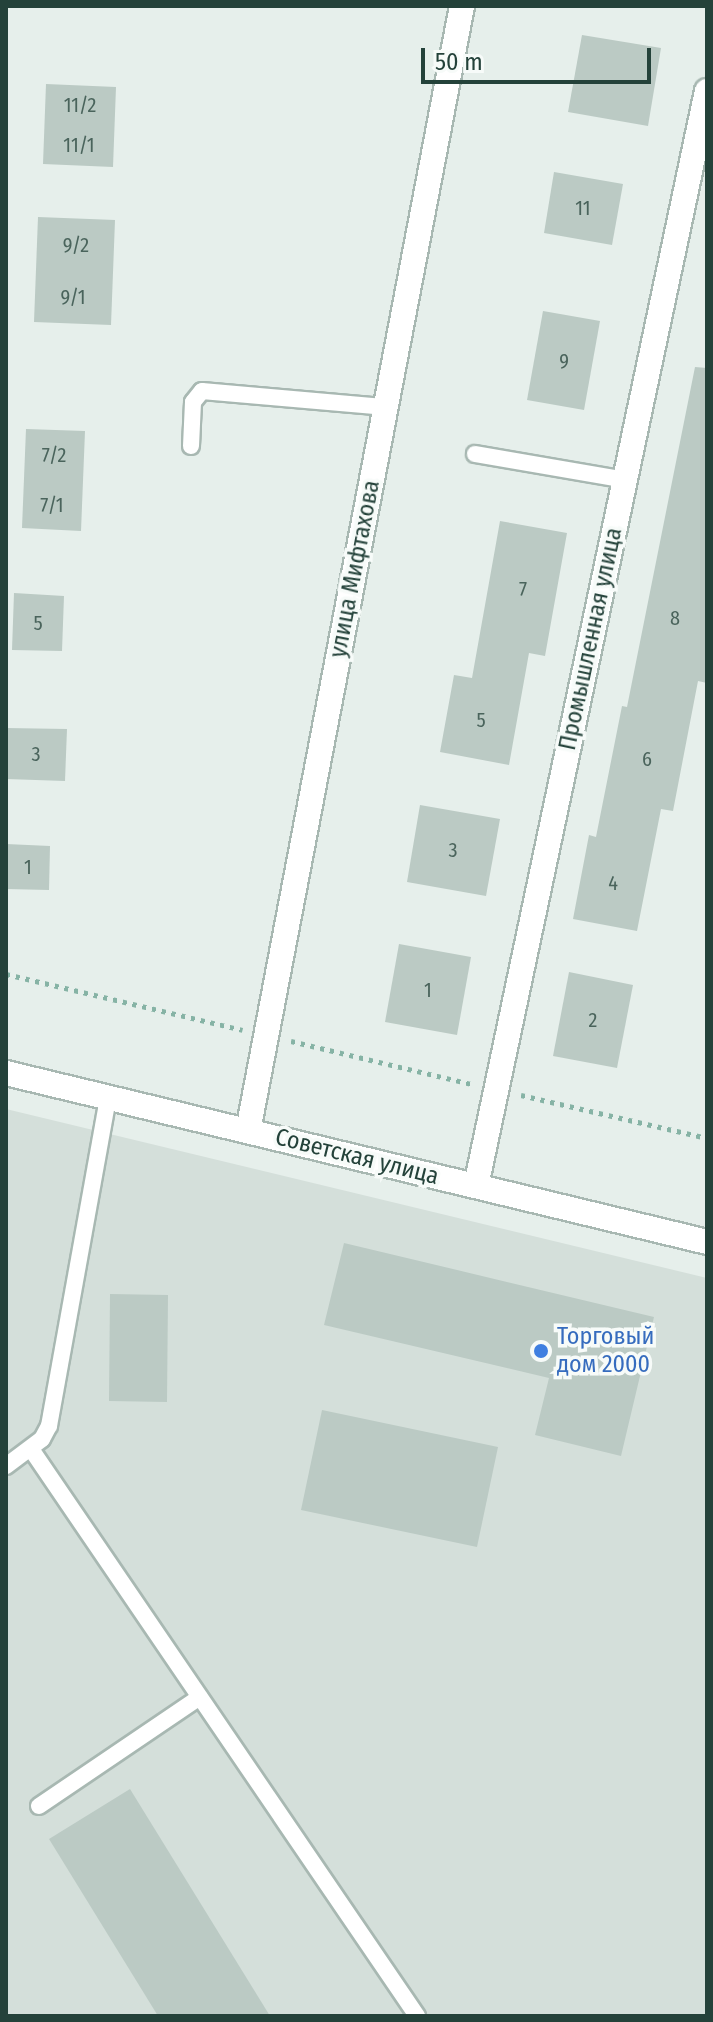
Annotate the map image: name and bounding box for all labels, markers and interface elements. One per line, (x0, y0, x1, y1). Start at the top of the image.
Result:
scale bar (425, 32, 655, 82)
text: 50 m (435, 48, 483, 76)
house number: 11/2 (64, 93, 96, 117)
house number: 11/1 (63, 133, 95, 157)
house number: 11 (575, 196, 591, 220)
house number: 9/2 (63, 233, 89, 257)
house number: 9/1 (61, 285, 85, 309)
house number: 9 (559, 349, 569, 373)
house number: 7/2 (42, 443, 66, 467)
street label: улица Мифтахова (324, 478, 386, 660)
house number: 7/1 (40, 493, 64, 517)
street label: Промышленная улица (553, 525, 629, 753)
house number: 7 (519, 577, 527, 601)
house number: 8 (670, 606, 680, 630)
house number: 5 (33, 611, 43, 635)
house number: 5 (476, 708, 486, 732)
house number: 3 (31, 742, 41, 766)
house number: 6 (642, 747, 652, 771)
house number: 3 (448, 838, 458, 862)
house number: 1 (24, 855, 32, 879)
house number: 4 (608, 871, 618, 895)
house number: 1 (424, 978, 432, 1002)
house number: 2 (589, 1008, 597, 1032)
street label: Советская улица (272, 1123, 442, 1191)
place label: Торговый дом 2000 (557, 1323, 654, 1379)
marker: Торговый дом 2000 (532, 1342, 550, 1360)

